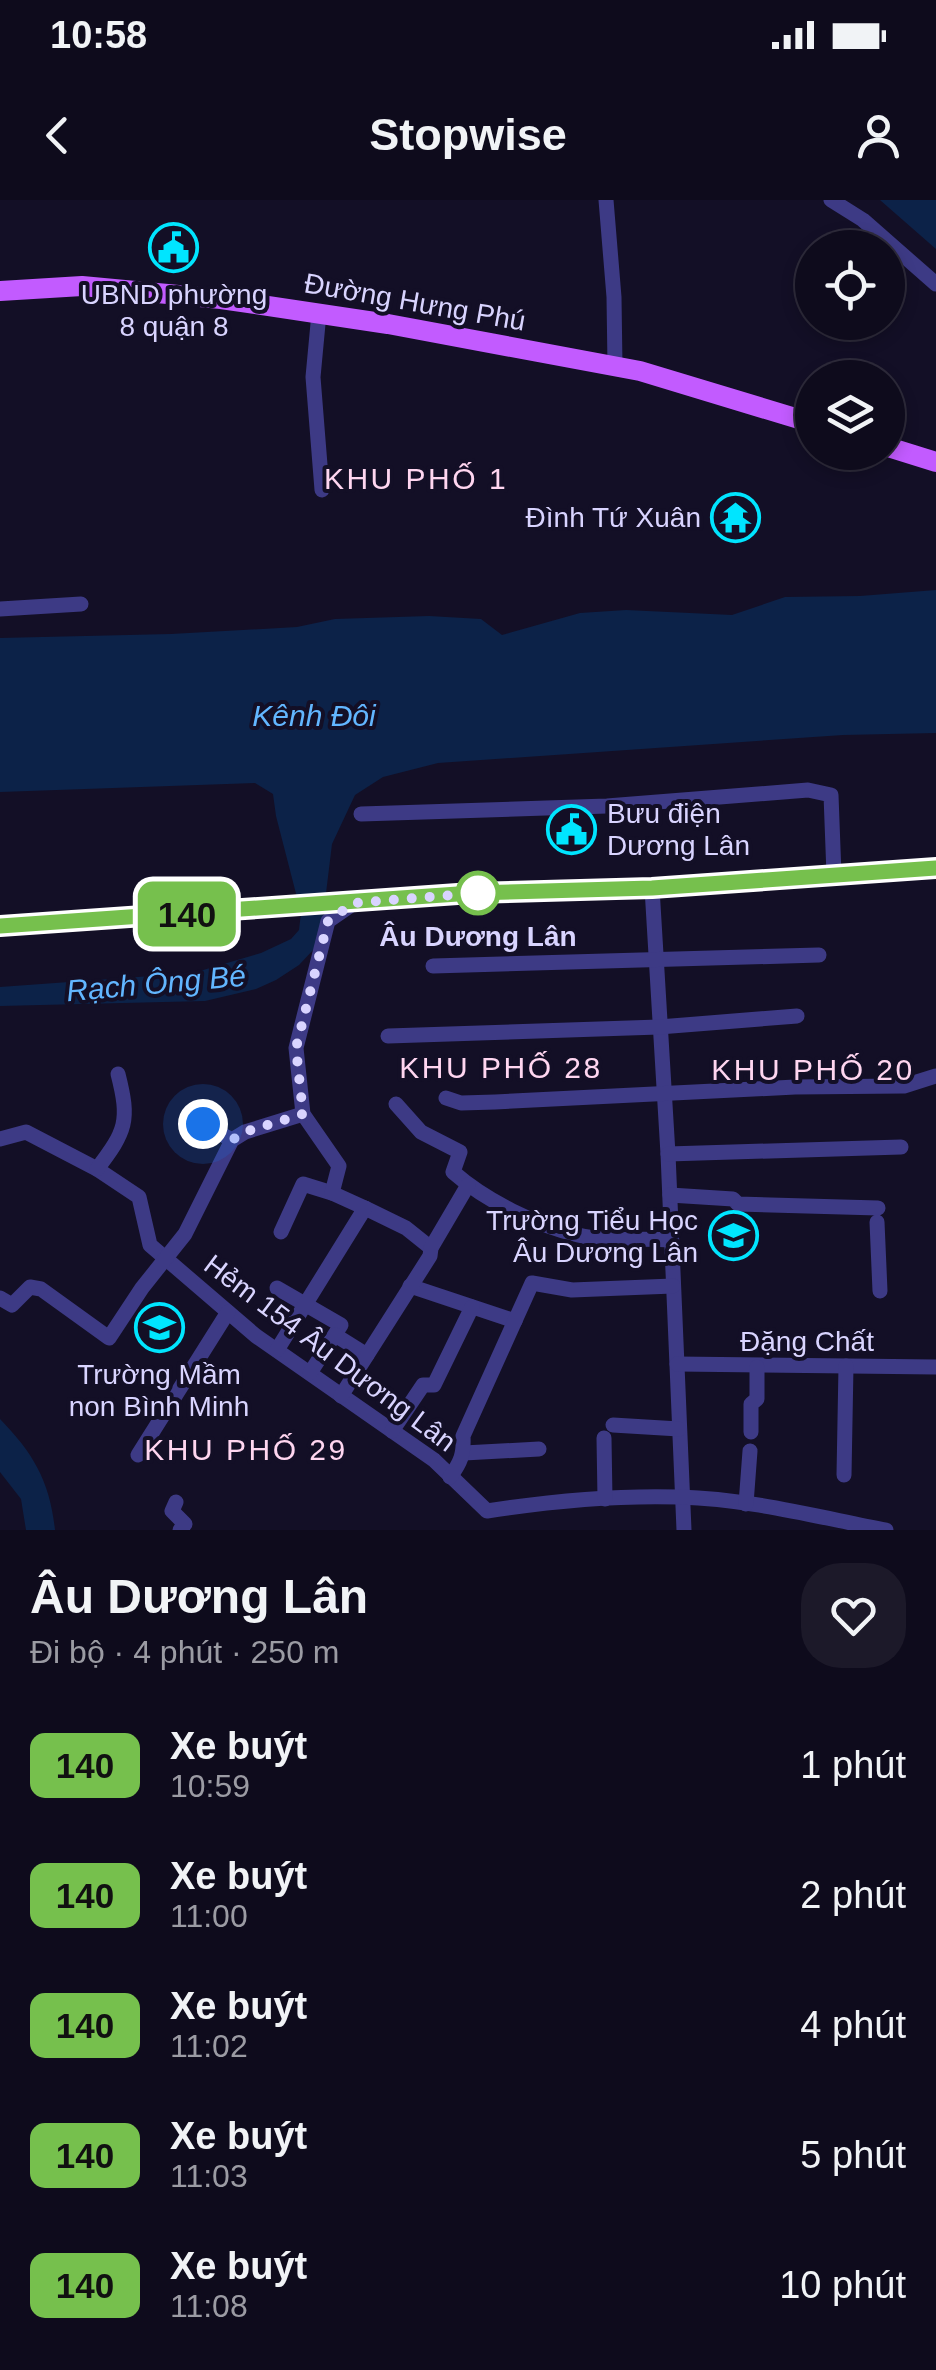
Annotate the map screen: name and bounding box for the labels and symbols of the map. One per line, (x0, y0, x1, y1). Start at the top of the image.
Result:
public building icon: UBND phường 8 quận 8 (148, 221, 200, 273)
street label: Đường Hưng Phú (302, 267, 528, 337)
place label: UBND phường 8 quận 8 (81, 279, 267, 342)
district label: KHU PHỐ 1 (324, 462, 508, 495)
temple icon: Đình Tứ Xuân (710, 491, 762, 543)
place label: Đình Tứ Xuân (526, 502, 701, 533)
water label: Kênh Đôi (252, 699, 377, 732)
place label: Bưu điện Dương Lân (607, 798, 750, 861)
public building icon: Bưu điện Dương Lân (546, 803, 598, 855)
marker: Âu Dương Lân (457, 872, 499, 914)
line badge: 140 (130, 882, 244, 946)
place label: Âu Dương Lân (379, 921, 577, 952)
water label: Rạch Ông Bé (65, 959, 247, 1007)
district label: KHU PHỐ 28 (399, 1051, 603, 1084)
district label: KHU PHỐ 20 (711, 1053, 915, 1086)
your location (178, 1099, 228, 1149)
place label: Trường Tiểu Học Âu Dương Lân (486, 1205, 698, 1268)
school or university icon: Trường Tiểu Học Âu Dương Lân (707, 1210, 759, 1262)
street label: Hẻm 154 Âu Dương Lân (198, 1248, 462, 1458)
school or university icon: Trường Mầm non Bình Minh (133, 1301, 185, 1353)
street label: Đặng Chất (740, 1326, 874, 1357)
place label: Trường Mầm non Bình Minh (69, 1359, 249, 1422)
district label: KHU PHỐ 29 (144, 1433, 348, 1466)

